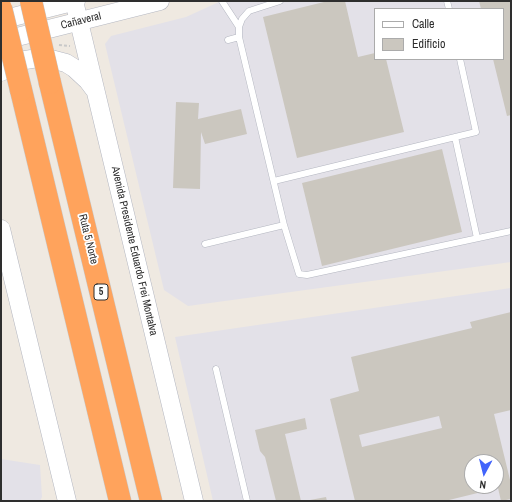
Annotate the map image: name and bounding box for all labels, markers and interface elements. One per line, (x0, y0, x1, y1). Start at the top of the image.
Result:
legend (374, 8, 504, 60)
street label: Cañaveral (59, 10, 103, 32)
text: Calle (412, 16, 434, 32)
text: Edificio (412, 36, 445, 52)
street label: Avenida Presidente Eduardo Frei Montalva (108, 165, 160, 337)
street label: Ruta 5 Norte (75, 213, 101, 265)
road number: 5 (94, 284, 108, 300)
north arrow (464, 454, 504, 494)
text: N (479, 478, 487, 492)

